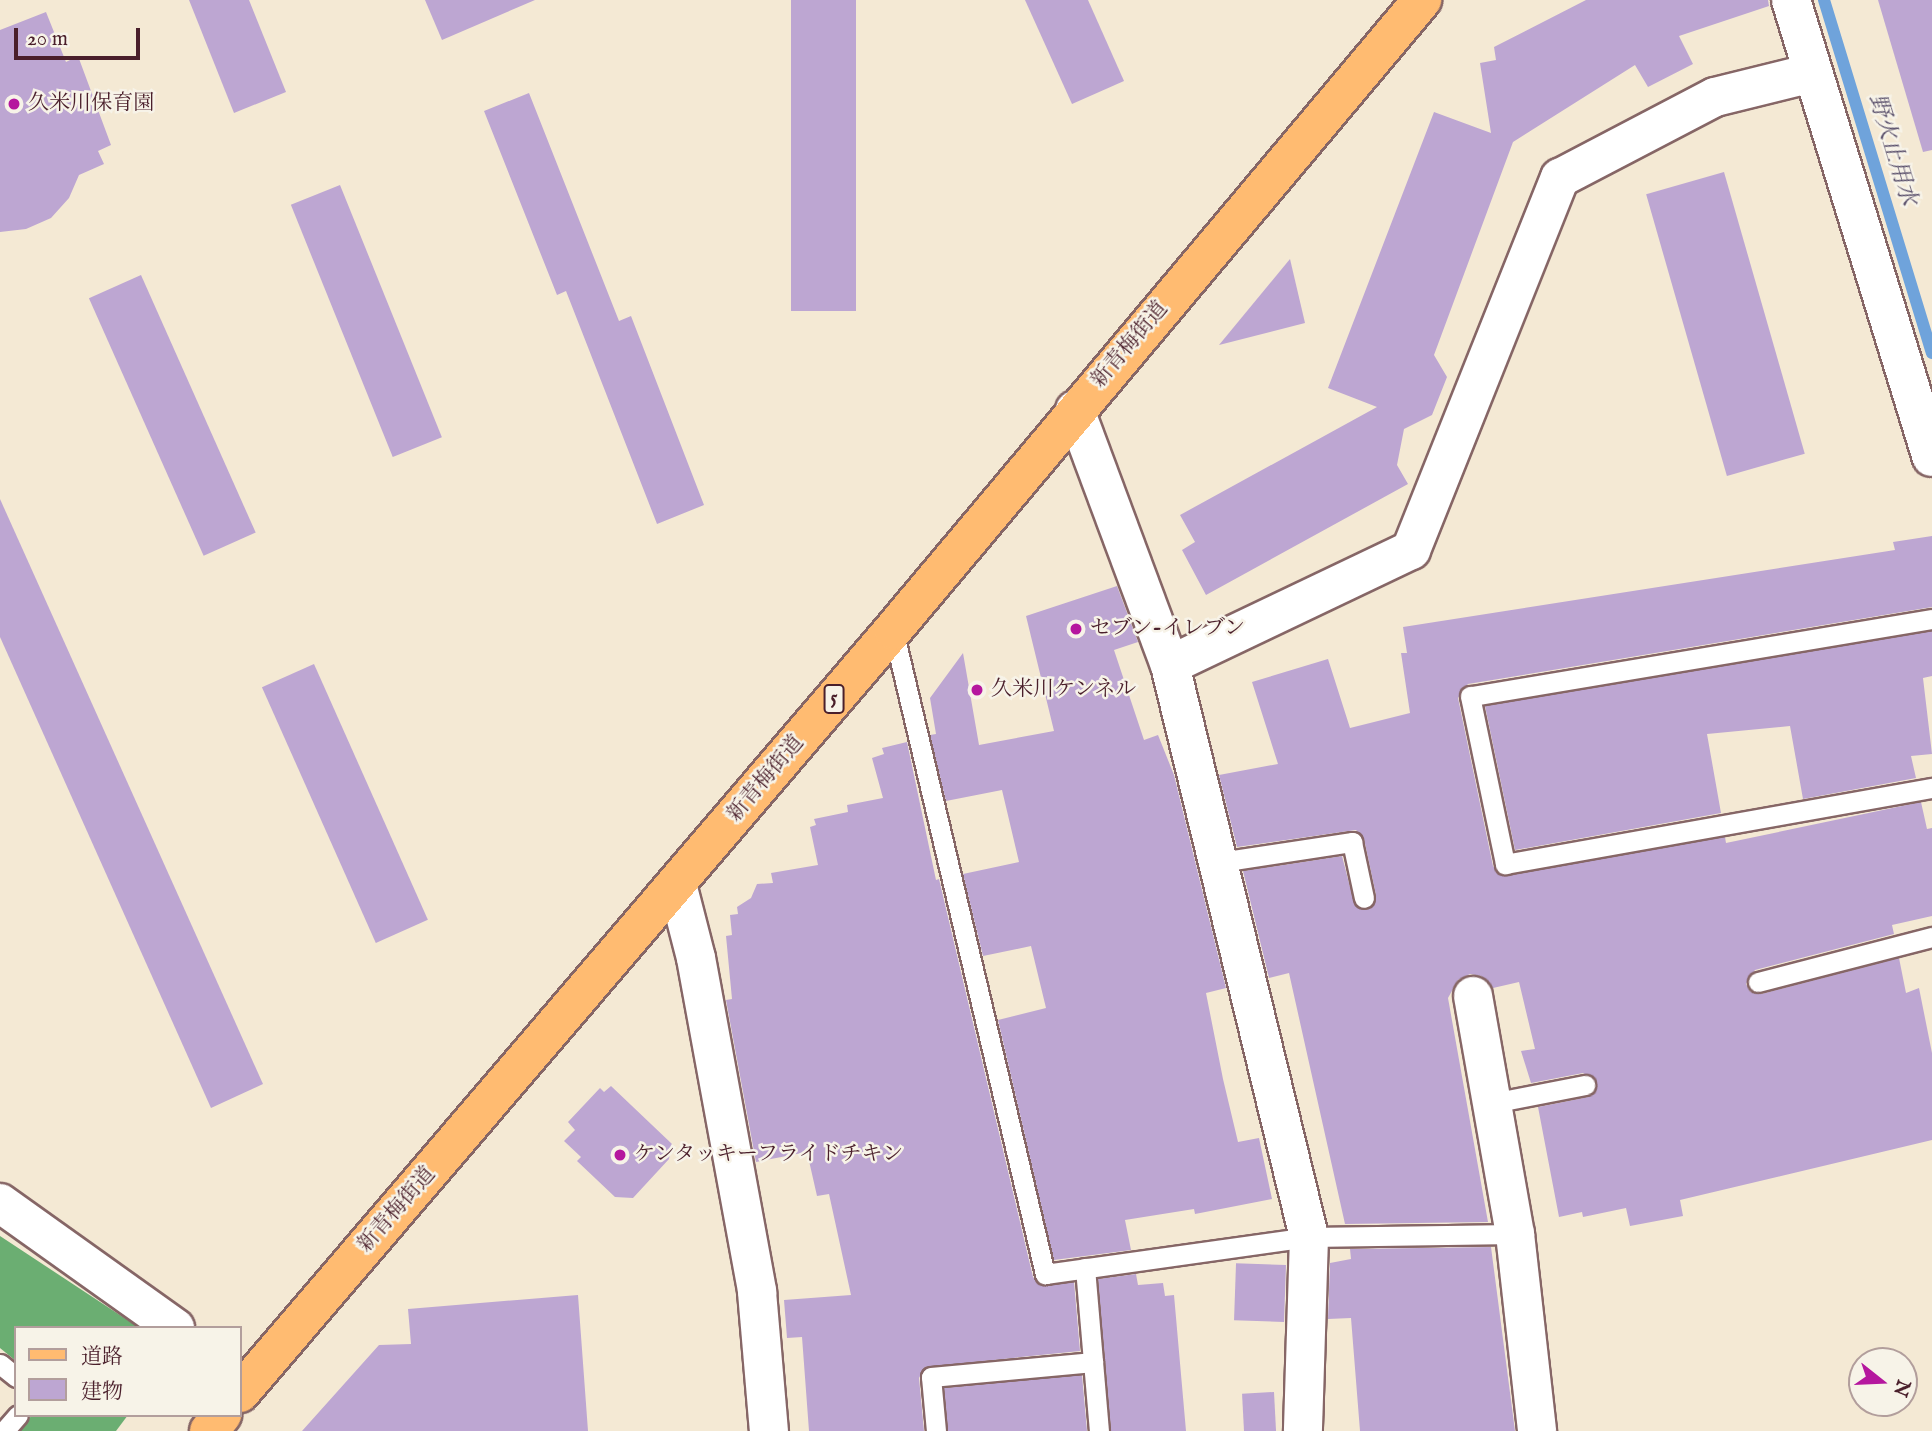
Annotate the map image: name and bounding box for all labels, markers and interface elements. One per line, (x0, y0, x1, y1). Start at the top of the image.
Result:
scale bar (18, 14, 144, 58)
text: 20 m (27, 26, 68, 53)
place label: 久米川保育園 (28, 91, 154, 117)
water label: 野火止用水 (1862, 91, 1922, 209)
marker: 久米川保育園 (6, 96, 22, 112)
street label: 新青梅街道 (1087, 297, 1173, 393)
place label: セブン-イレブン (1090, 616, 1247, 642)
marker: セブン-イレブン (1068, 621, 1084, 637)
place label: 久米川ケンネル (991, 677, 1138, 703)
marker: 久米川ケンネル (969, 682, 985, 698)
road number: 5 (824, 684, 844, 714)
street label: 新青梅街道 (723, 731, 809, 827)
place label: ケンタッキーフライドチキン (634, 1142, 907, 1168)
marker: ケンタッキーフライドチキン (612, 1147, 628, 1163)
street label: 新青梅街道 (353, 1162, 441, 1258)
legend (14, 1326, 242, 1417)
text: 道路 (81, 1344, 123, 1371)
north arrow (1848, 1347, 1918, 1417)
text: N (1887, 1376, 1915, 1399)
text: 建物 (81, 1379, 123, 1406)

